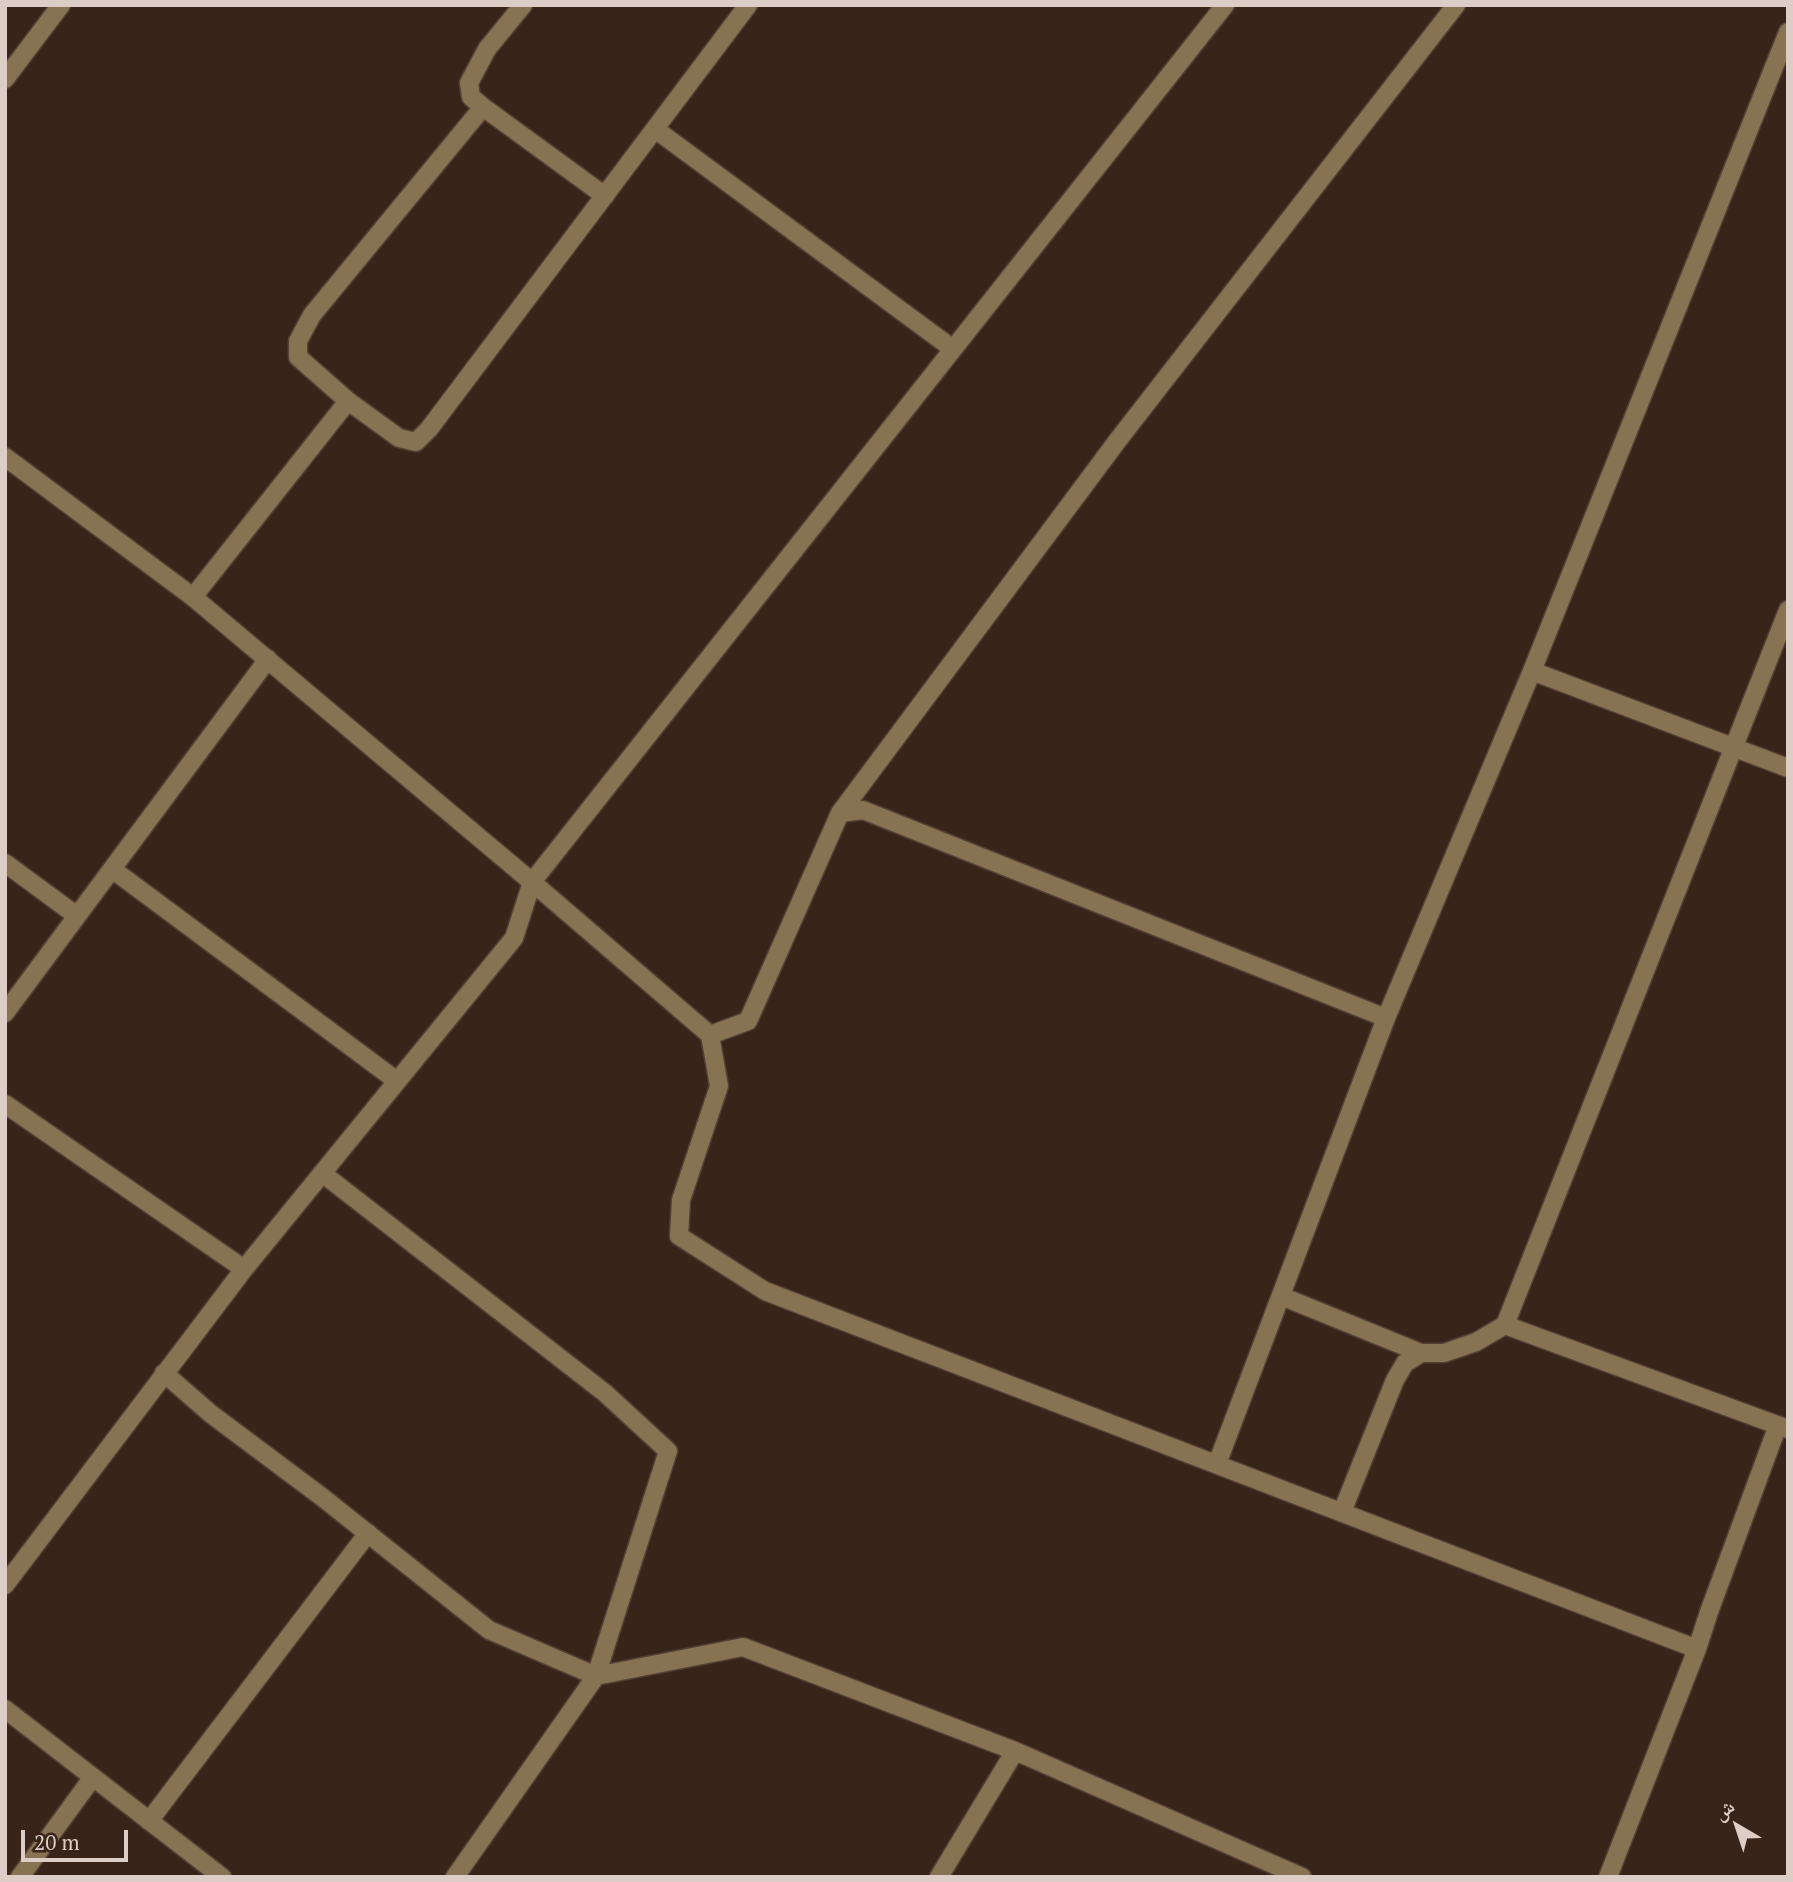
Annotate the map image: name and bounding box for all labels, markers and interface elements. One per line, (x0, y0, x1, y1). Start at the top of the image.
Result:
north arrow (1702, 1791, 1772, 1861)
text: ش (1708, 1793, 1739, 1825)
scale bar (24, 1815, 131, 1859)
text: 20 m (34, 1828, 80, 1856)

